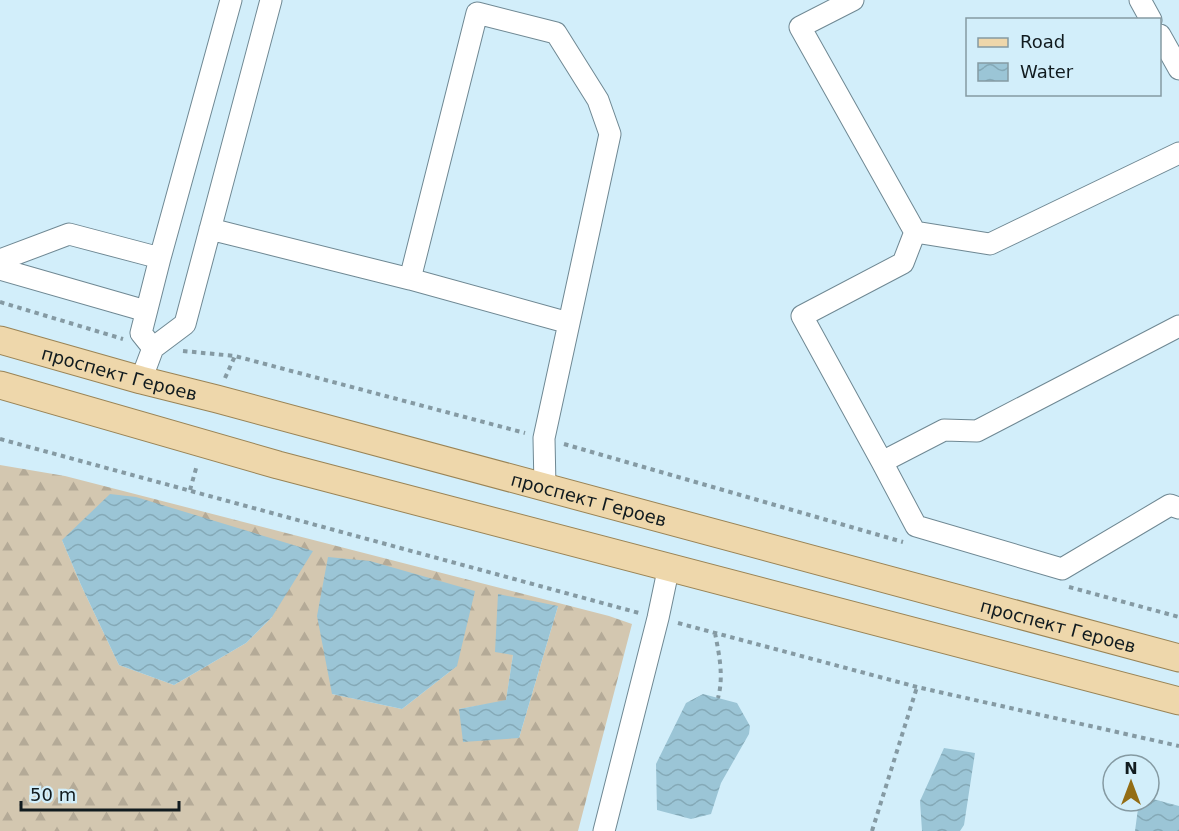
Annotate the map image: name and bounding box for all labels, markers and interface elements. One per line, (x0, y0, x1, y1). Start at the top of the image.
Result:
legend (966, 18, 1161, 96)
text: Road (1020, 31, 1065, 52)
text: Water (1020, 61, 1074, 82)
street label: проспект Героев (39, 342, 199, 404)
street label: проспект Героев (509, 468, 669, 530)
street label: проспект Героев (978, 594, 1138, 656)
north arrow (1101, 753, 1161, 813)
text: N (1124, 759, 1138, 778)
scale bar (21, 774, 178, 812)
text: 50 m (30, 784, 76, 805)

